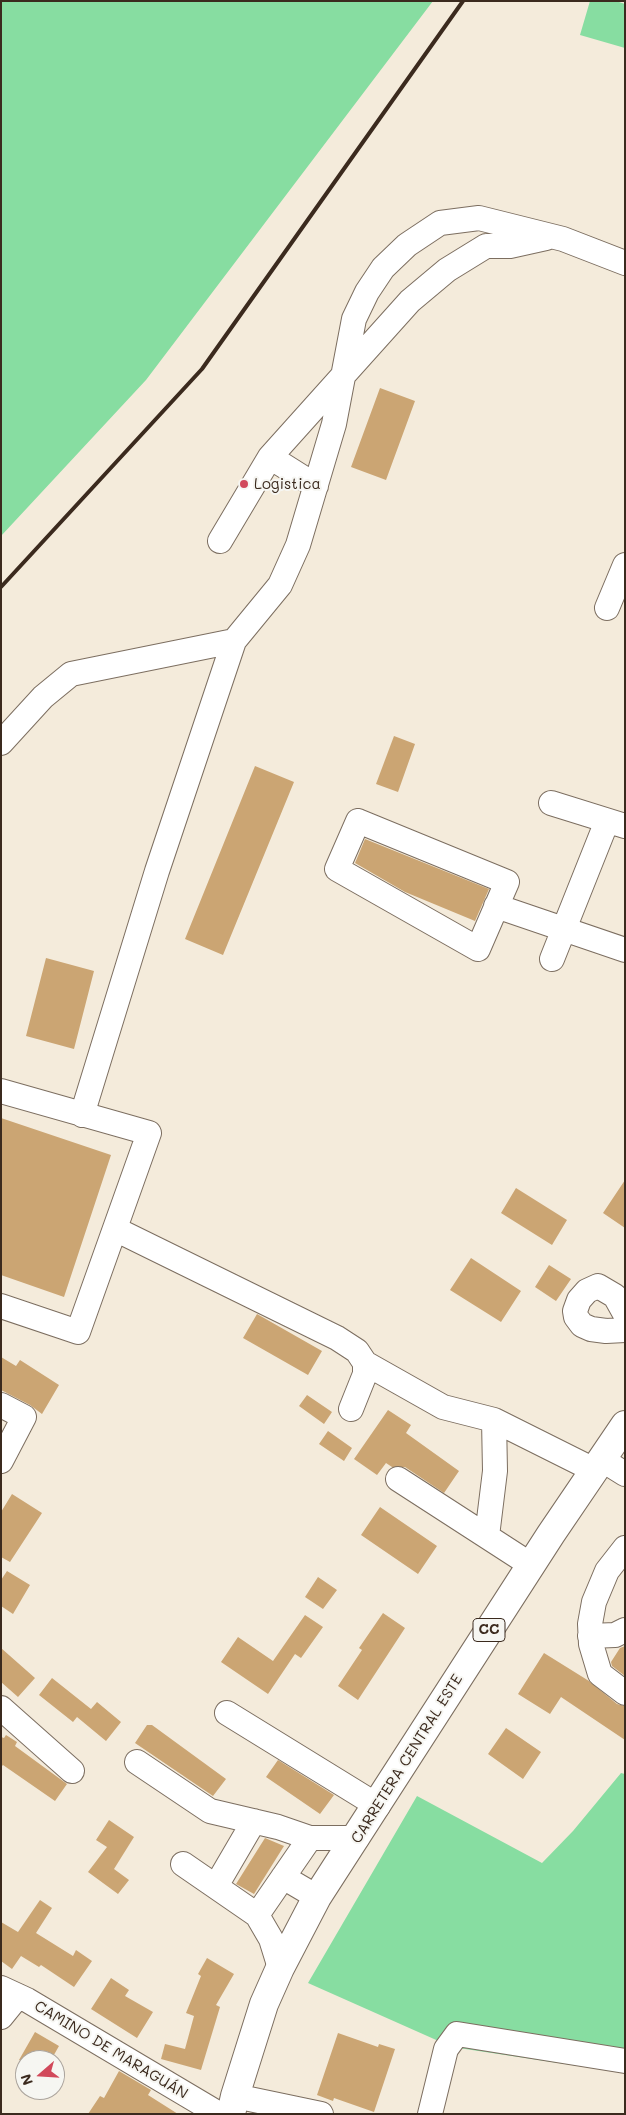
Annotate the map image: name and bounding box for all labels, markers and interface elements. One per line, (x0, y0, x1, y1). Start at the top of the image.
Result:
place label: Logistica (254, 475, 321, 493)
marker: Logistica (238, 478, 250, 490)
road number: CC (473, 1618, 505, 1642)
street label: CARRETERA CENTRAL ESTE (347, 1671, 467, 1847)
street label: CAMINO DE MARAGUÁN (31, 1997, 191, 2103)
north arrow (15, 2050, 65, 2100)
text: N (16, 2072, 37, 2088)

